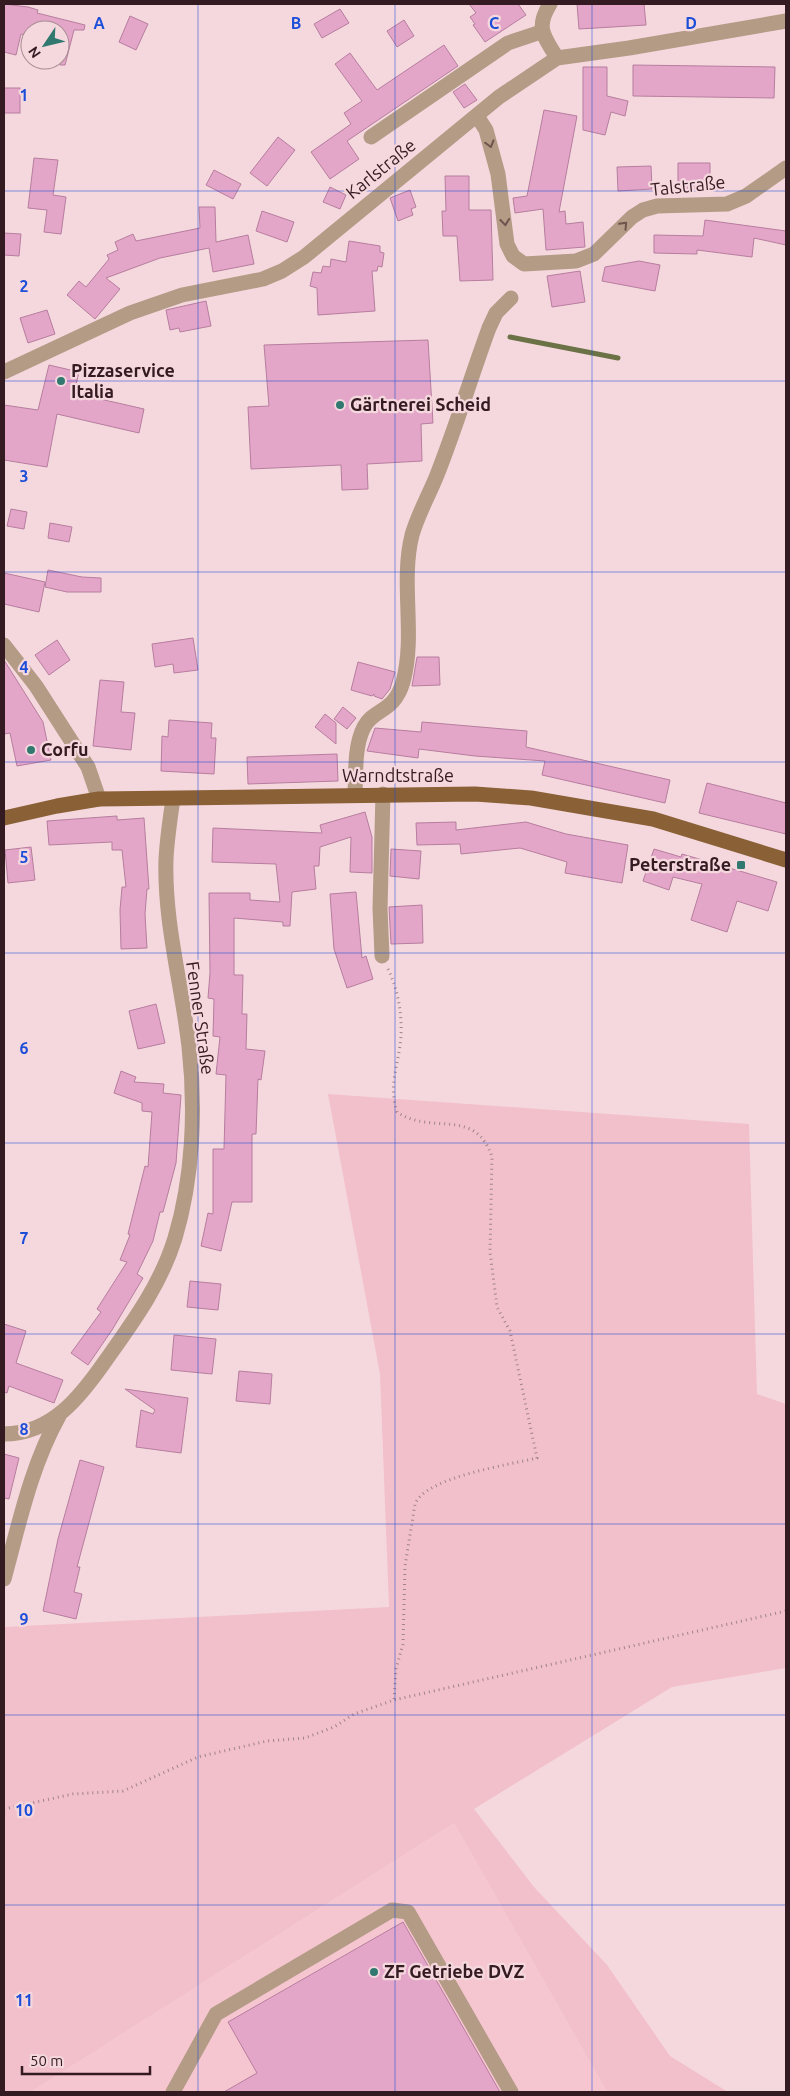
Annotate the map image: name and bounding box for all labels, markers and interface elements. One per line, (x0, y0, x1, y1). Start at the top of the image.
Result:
text: A (93, 14, 105, 32)
text: B (291, 14, 301, 32)
text: C (489, 14, 499, 32)
text: D (685, 14, 697, 32)
north arrow (20, 20, 70, 70)
text: N (25, 44, 44, 61)
text: 1 (19, 86, 29, 104)
street label: Karlstraße (342, 134, 419, 202)
one-way arrow (484, 139, 495, 148)
street label: Talstraße (650, 171, 726, 199)
one-way arrow (499, 219, 510, 227)
one-way arrow (618, 222, 627, 231)
text: 2 (19, 277, 29, 295)
place label: Pizzaservice Italia (71, 360, 175, 401)
marker: Pizzaservice Italia (55, 375, 67, 387)
place label: Gärtnerei Scheid (350, 394, 491, 414)
marker: Gärtnerei Scheid (334, 399, 346, 411)
text: 3 (19, 467, 29, 485)
text: 4 (19, 658, 29, 676)
place label: Corfu (41, 739, 89, 759)
marker: Corfu (25, 744, 37, 756)
street label: Warndtstraße (342, 765, 454, 785)
text: 5 (19, 848, 29, 866)
place label: Peterstraße (629, 854, 731, 874)
marker: Peterstraße (735, 859, 747, 871)
street label: Fenner Straße (183, 960, 219, 1076)
text: 6 (19, 1039, 29, 1057)
text: 7 (19, 1229, 29, 1247)
text: 8 (19, 1420, 29, 1438)
text: 9 (19, 1610, 29, 1628)
text: 10 (15, 1801, 33, 1819)
place label: ZF Getriebe DVZ (384, 1961, 524, 1981)
marker: ZF Getriebe DVZ (368, 1966, 380, 1978)
text: 11 (15, 1991, 33, 2009)
scale bar (22, 2044, 150, 2076)
text: 50 m (30, 2052, 63, 2069)

